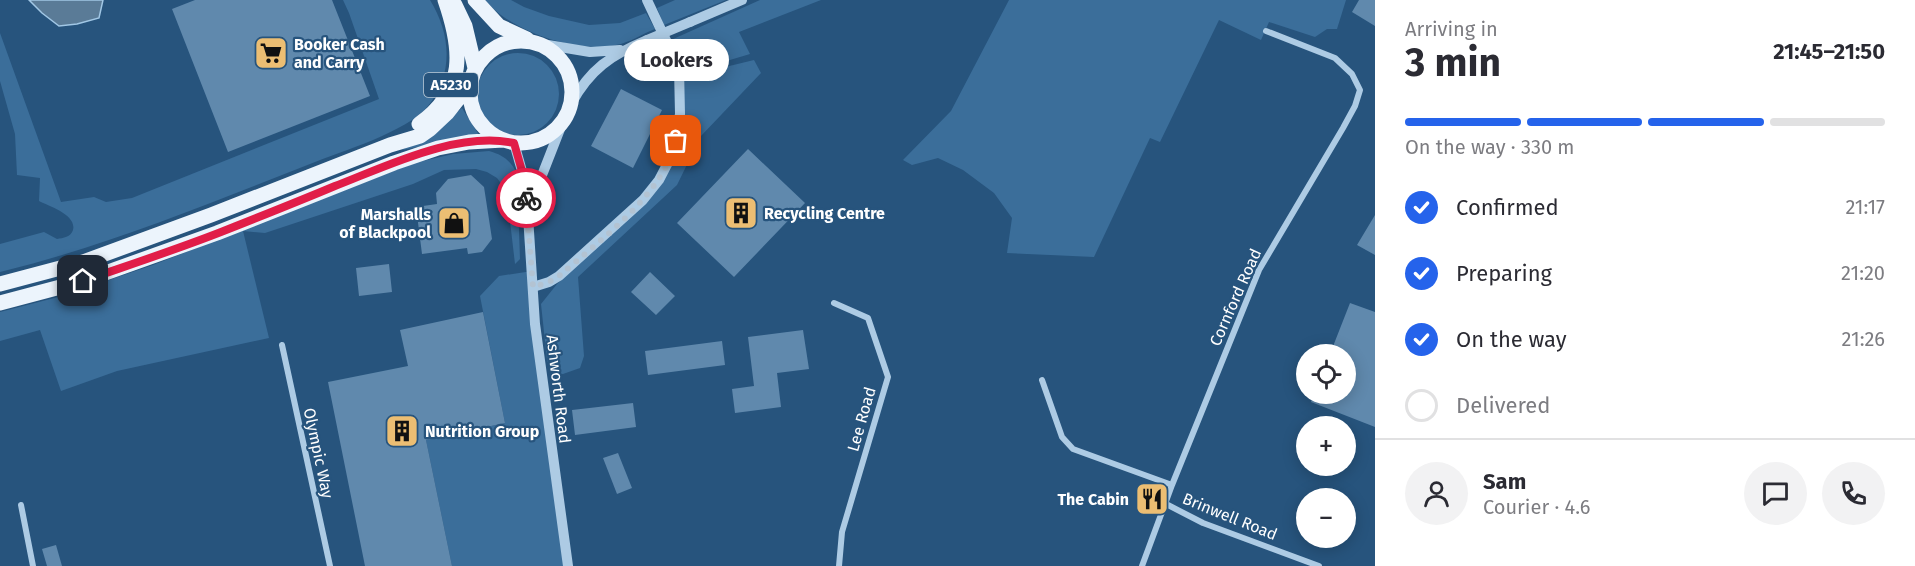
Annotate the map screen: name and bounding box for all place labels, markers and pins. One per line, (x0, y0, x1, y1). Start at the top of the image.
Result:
supermarket icon: Booker Cash and Carry (253, 35, 289, 71)
place label: Booker Cash and Carry (294, 35, 385, 72)
callout: Lookers (624, 39, 728, 81)
pin (650, 115, 701, 166)
building icon: Recycling Centre (723, 195, 759, 231)
place label: Recycling Centre (764, 204, 885, 223)
place label: Marshalls of Blackpool (339, 205, 431, 242)
shop icon: Marshalls of Blackpool (436, 205, 472, 241)
pin (57, 255, 108, 306)
building icon: Nutrition Group (384, 413, 420, 449)
place label: Nutrition Group (425, 422, 539, 441)
restaurant icon: The Cabin (1134, 481, 1170, 517)
place label: The Cabin (1057, 490, 1129, 509)

